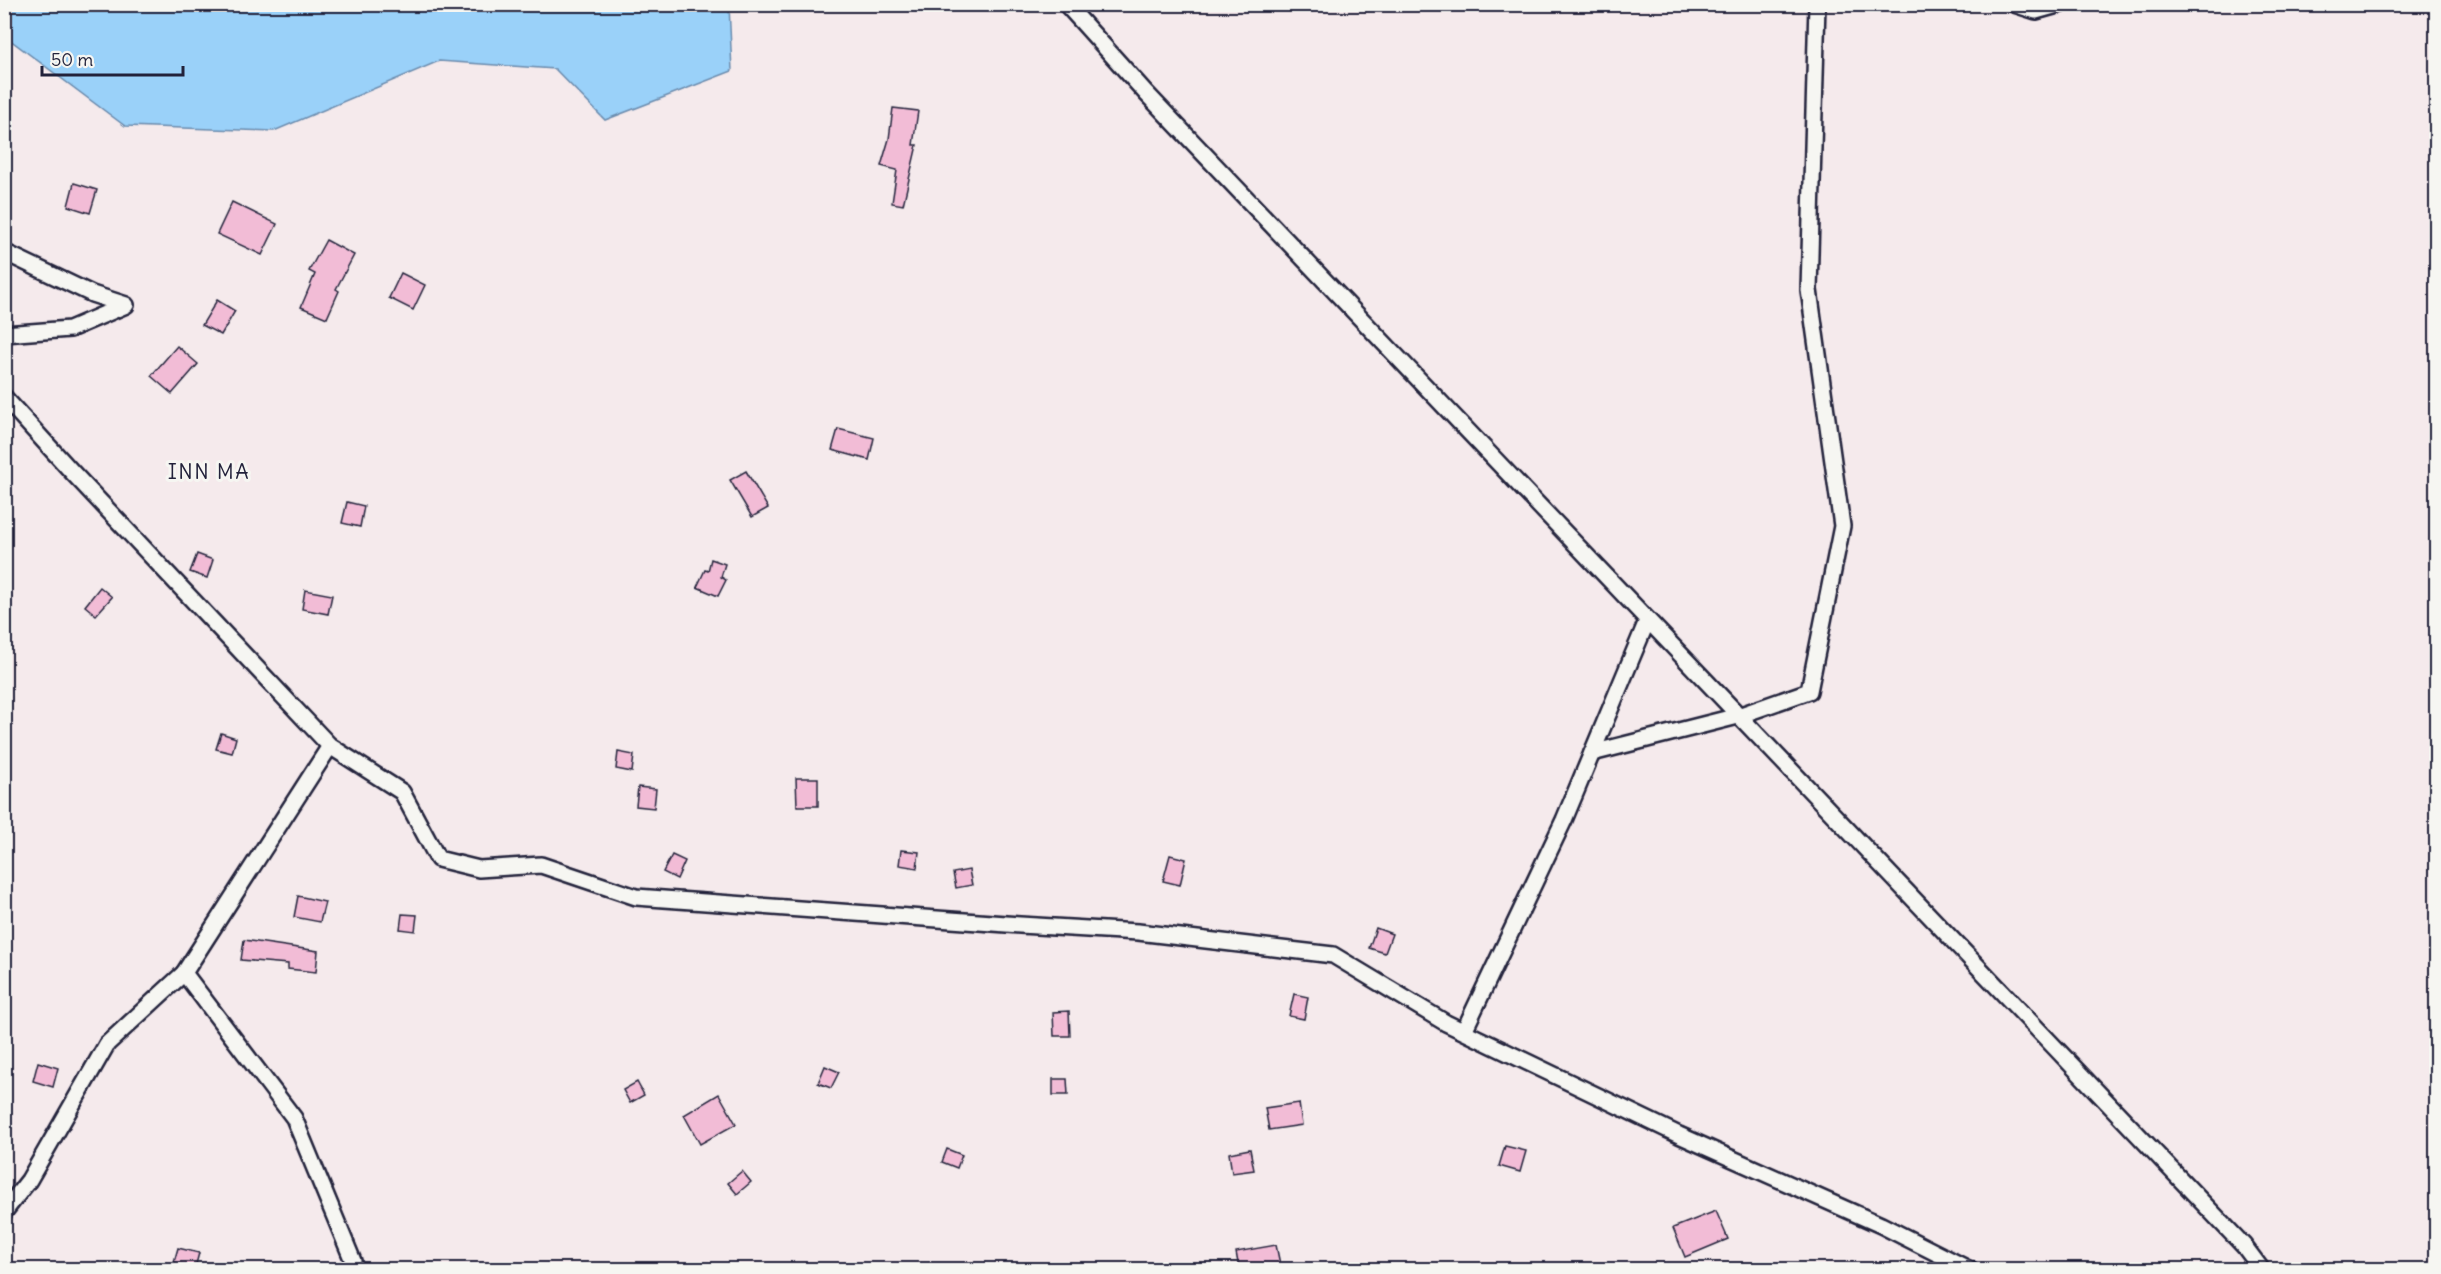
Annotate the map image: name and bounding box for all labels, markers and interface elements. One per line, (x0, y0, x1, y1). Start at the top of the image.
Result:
scale bar (42, 39, 183, 77)
text: 50 m (51, 48, 93, 71)
district label: INN MA (168, 458, 250, 485)

